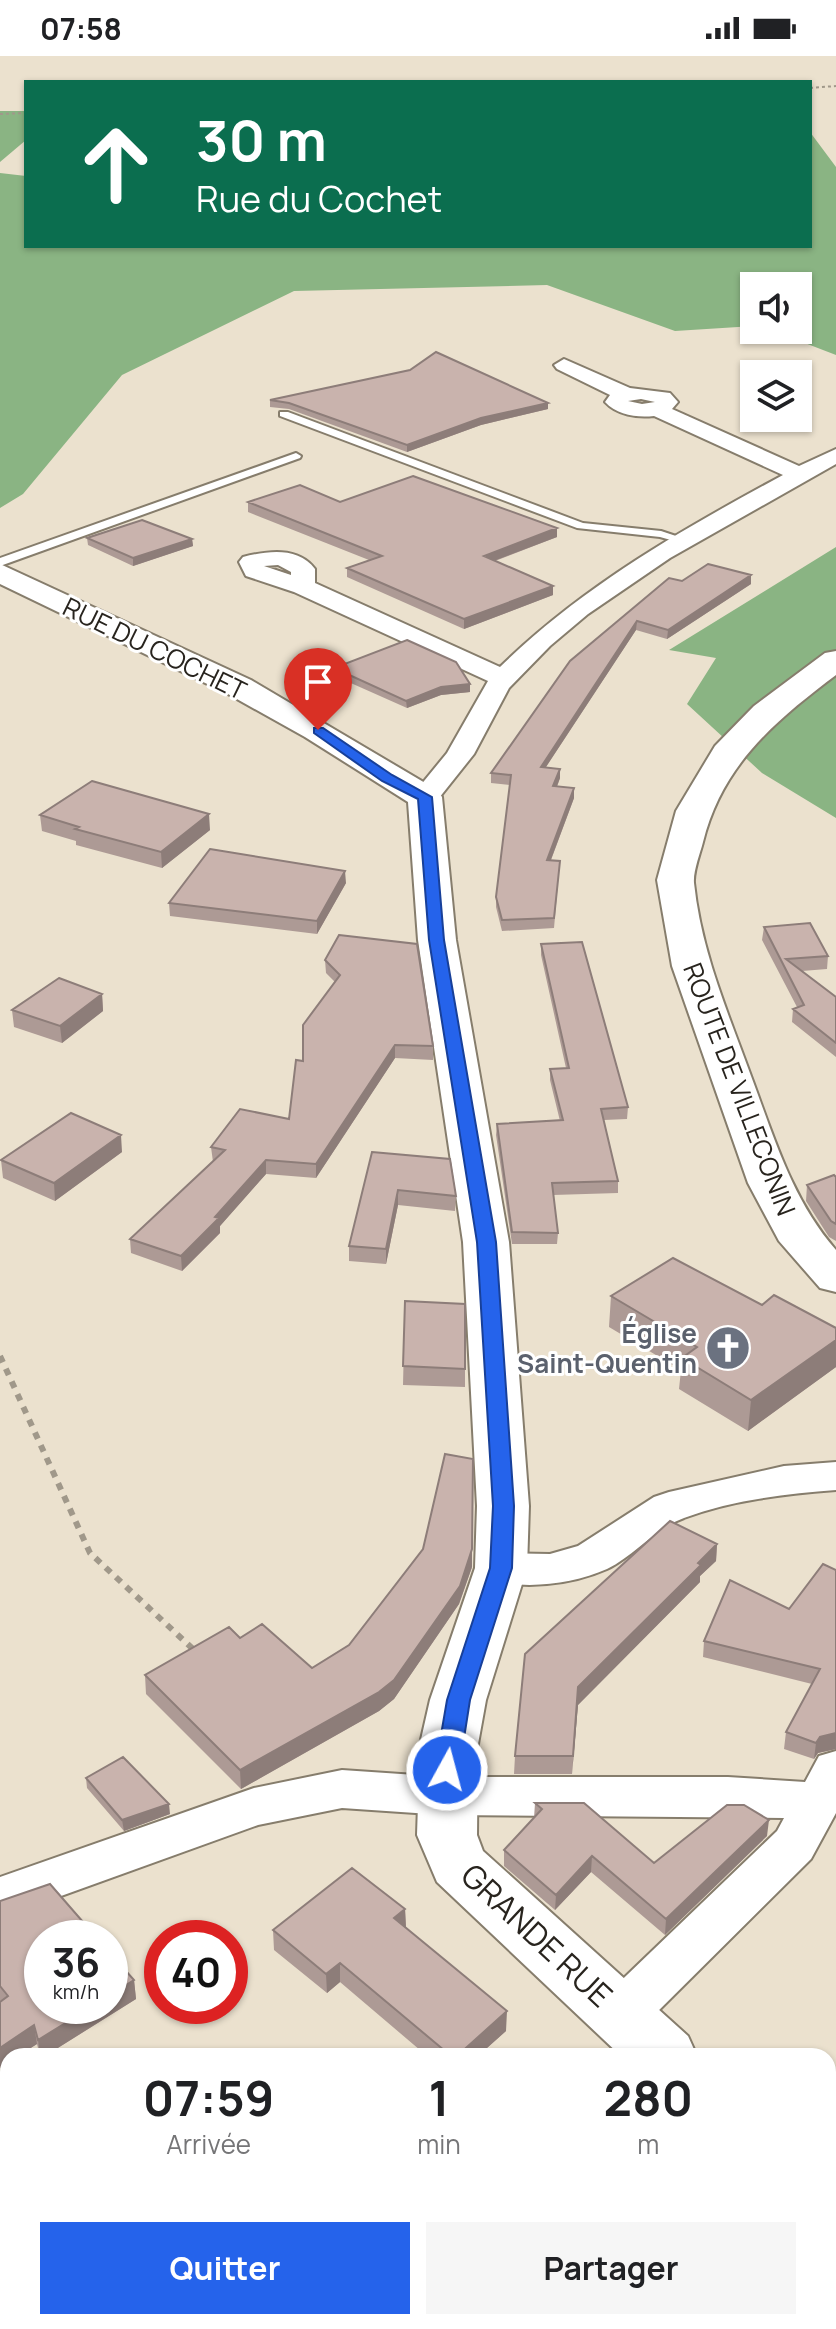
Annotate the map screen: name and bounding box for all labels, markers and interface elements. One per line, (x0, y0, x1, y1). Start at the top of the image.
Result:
text: 07:58 (40, 8, 122, 49)
text: 30 m (196, 101, 327, 178)
icon: ahead (64, 112, 168, 216)
text: Rue du Cochet (196, 174, 442, 223)
map controls (740, 272, 812, 432)
button: sound (740, 272, 812, 344)
button: layers (740, 360, 812, 432)
street label: RUE DU COCHET (57, 588, 253, 708)
pin (284, 648, 352, 730)
icon: arrive (296, 660, 340, 704)
street label: ROUTE DE VILLECONIN (675, 957, 805, 1221)
place label: Église Saint-Quentin (517, 1315, 697, 1381)
church icon: Église Saint-Quentin (704, 1324, 752, 1372)
position arrow (405, 1728, 489, 1812)
street label: GRANDE RUE (452, 1853, 622, 2017)
speed limit sign: 40 (144, 1920, 248, 2024)
text: 36 (52, 1934, 100, 1989)
text: km/h (53, 1978, 99, 2005)
text: 07:59 (143, 2065, 274, 2130)
text: 1 (428, 2065, 450, 2130)
text: 280 (604, 2065, 693, 2130)
text: Arrivée (166, 2126, 251, 2162)
text: min (417, 2126, 461, 2162)
text: m (637, 2126, 659, 2162)
button: Quitter (40, 2222, 410, 2314)
button: Partager (426, 2222, 796, 2314)

